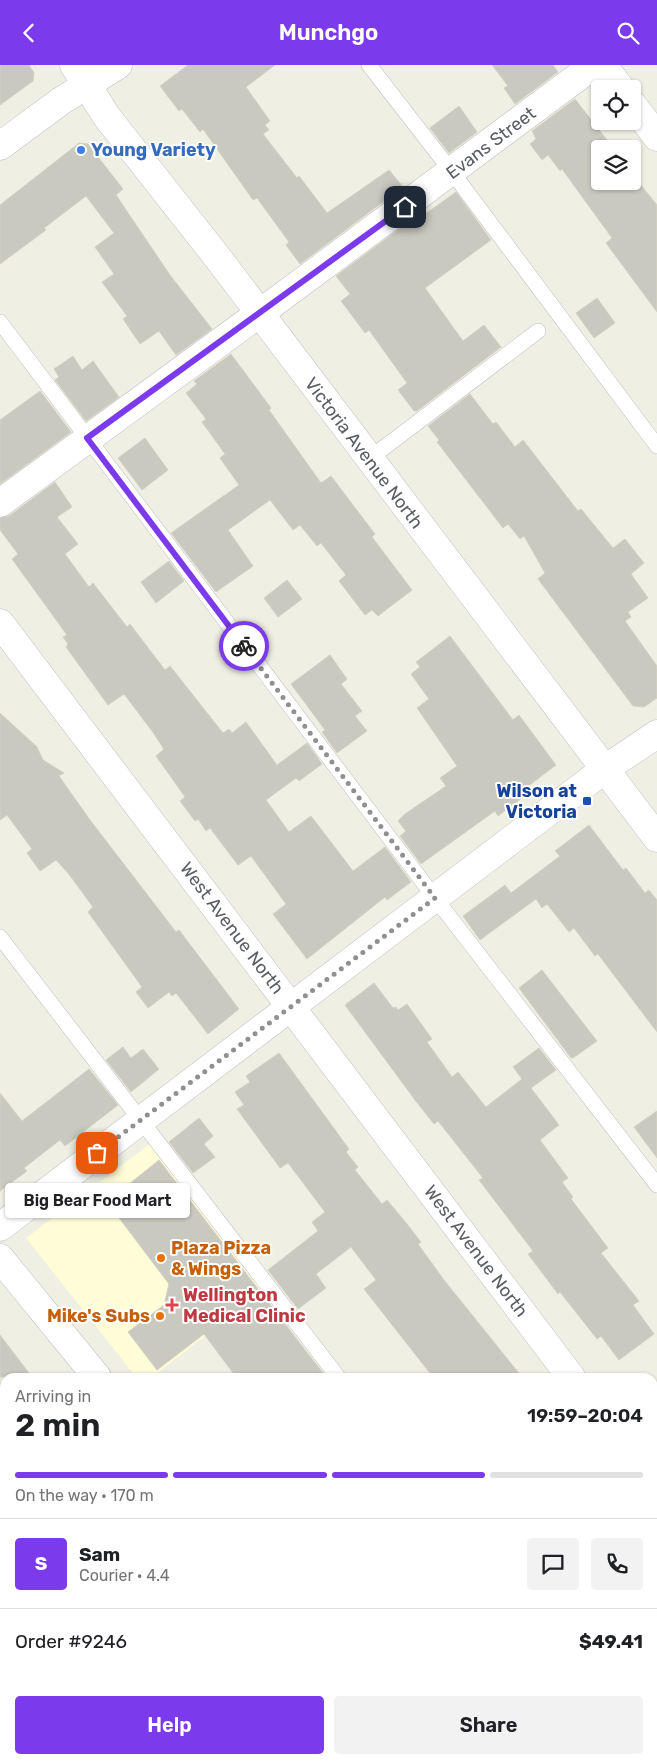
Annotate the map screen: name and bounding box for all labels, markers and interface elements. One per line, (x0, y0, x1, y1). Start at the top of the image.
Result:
icon: back (15, 19, 43, 47)
text: Munchgo (279, 19, 378, 46)
icon: search (614, 19, 642, 47)
map controls (591, 80, 641, 190)
button: locate (591, 80, 641, 130)
street label: Evans Street (442, 102, 540, 184)
place label: Young Variety (91, 139, 216, 161)
button: layers (591, 140, 641, 190)
marker: Young Variety (75, 144, 87, 156)
pin (384, 186, 426, 228)
icon: home (391, 193, 419, 221)
street label: Victoria Avenue North (300, 373, 428, 533)
courier (219, 621, 269, 671)
icon: bike (230, 632, 258, 660)
place label: Wilson at Victoria (496, 780, 577, 823)
marker: Wilson at Victoria (581, 795, 593, 807)
street label: West Avenue North (175, 858, 289, 998)
pin (76, 1132, 118, 1174)
icon: bag (83, 1139, 111, 1167)
street label: West Avenue North (419, 1181, 533, 1321)
callout: Big Bear Food Mart (4, 1183, 190, 1218)
text: Big Bear Food Mart (24, 1191, 171, 1210)
place label: Plaza Pizza & Wings (171, 1237, 271, 1280)
marker: Plaza Pizza & Wings (155, 1252, 167, 1264)
place label: Wellington Medical Clinic (183, 1284, 306, 1327)
marker: Wellington Medical Clinic (165, 1298, 179, 1312)
place label: Mike's Subs (47, 1305, 150, 1327)
marker: Mike's Subs (154, 1310, 166, 1322)
text: Arriving in (15, 1387, 91, 1406)
text: 19:59–20:04 (527, 1404, 643, 1427)
text: 2 min (15, 1406, 100, 1444)
text: On the way · 170 m (15, 1486, 154, 1505)
button: chat (527, 1538, 579, 1590)
button: phone (591, 1538, 643, 1590)
text: Sam (79, 1543, 120, 1566)
text: S (35, 1552, 47, 1575)
text: Courier · 4.4 (79, 1566, 170, 1585)
text: Order #9246 (15, 1630, 127, 1653)
text: $49.41 (579, 1630, 643, 1653)
button: Help (15, 1696, 324, 1754)
button: Share (334, 1696, 643, 1754)

